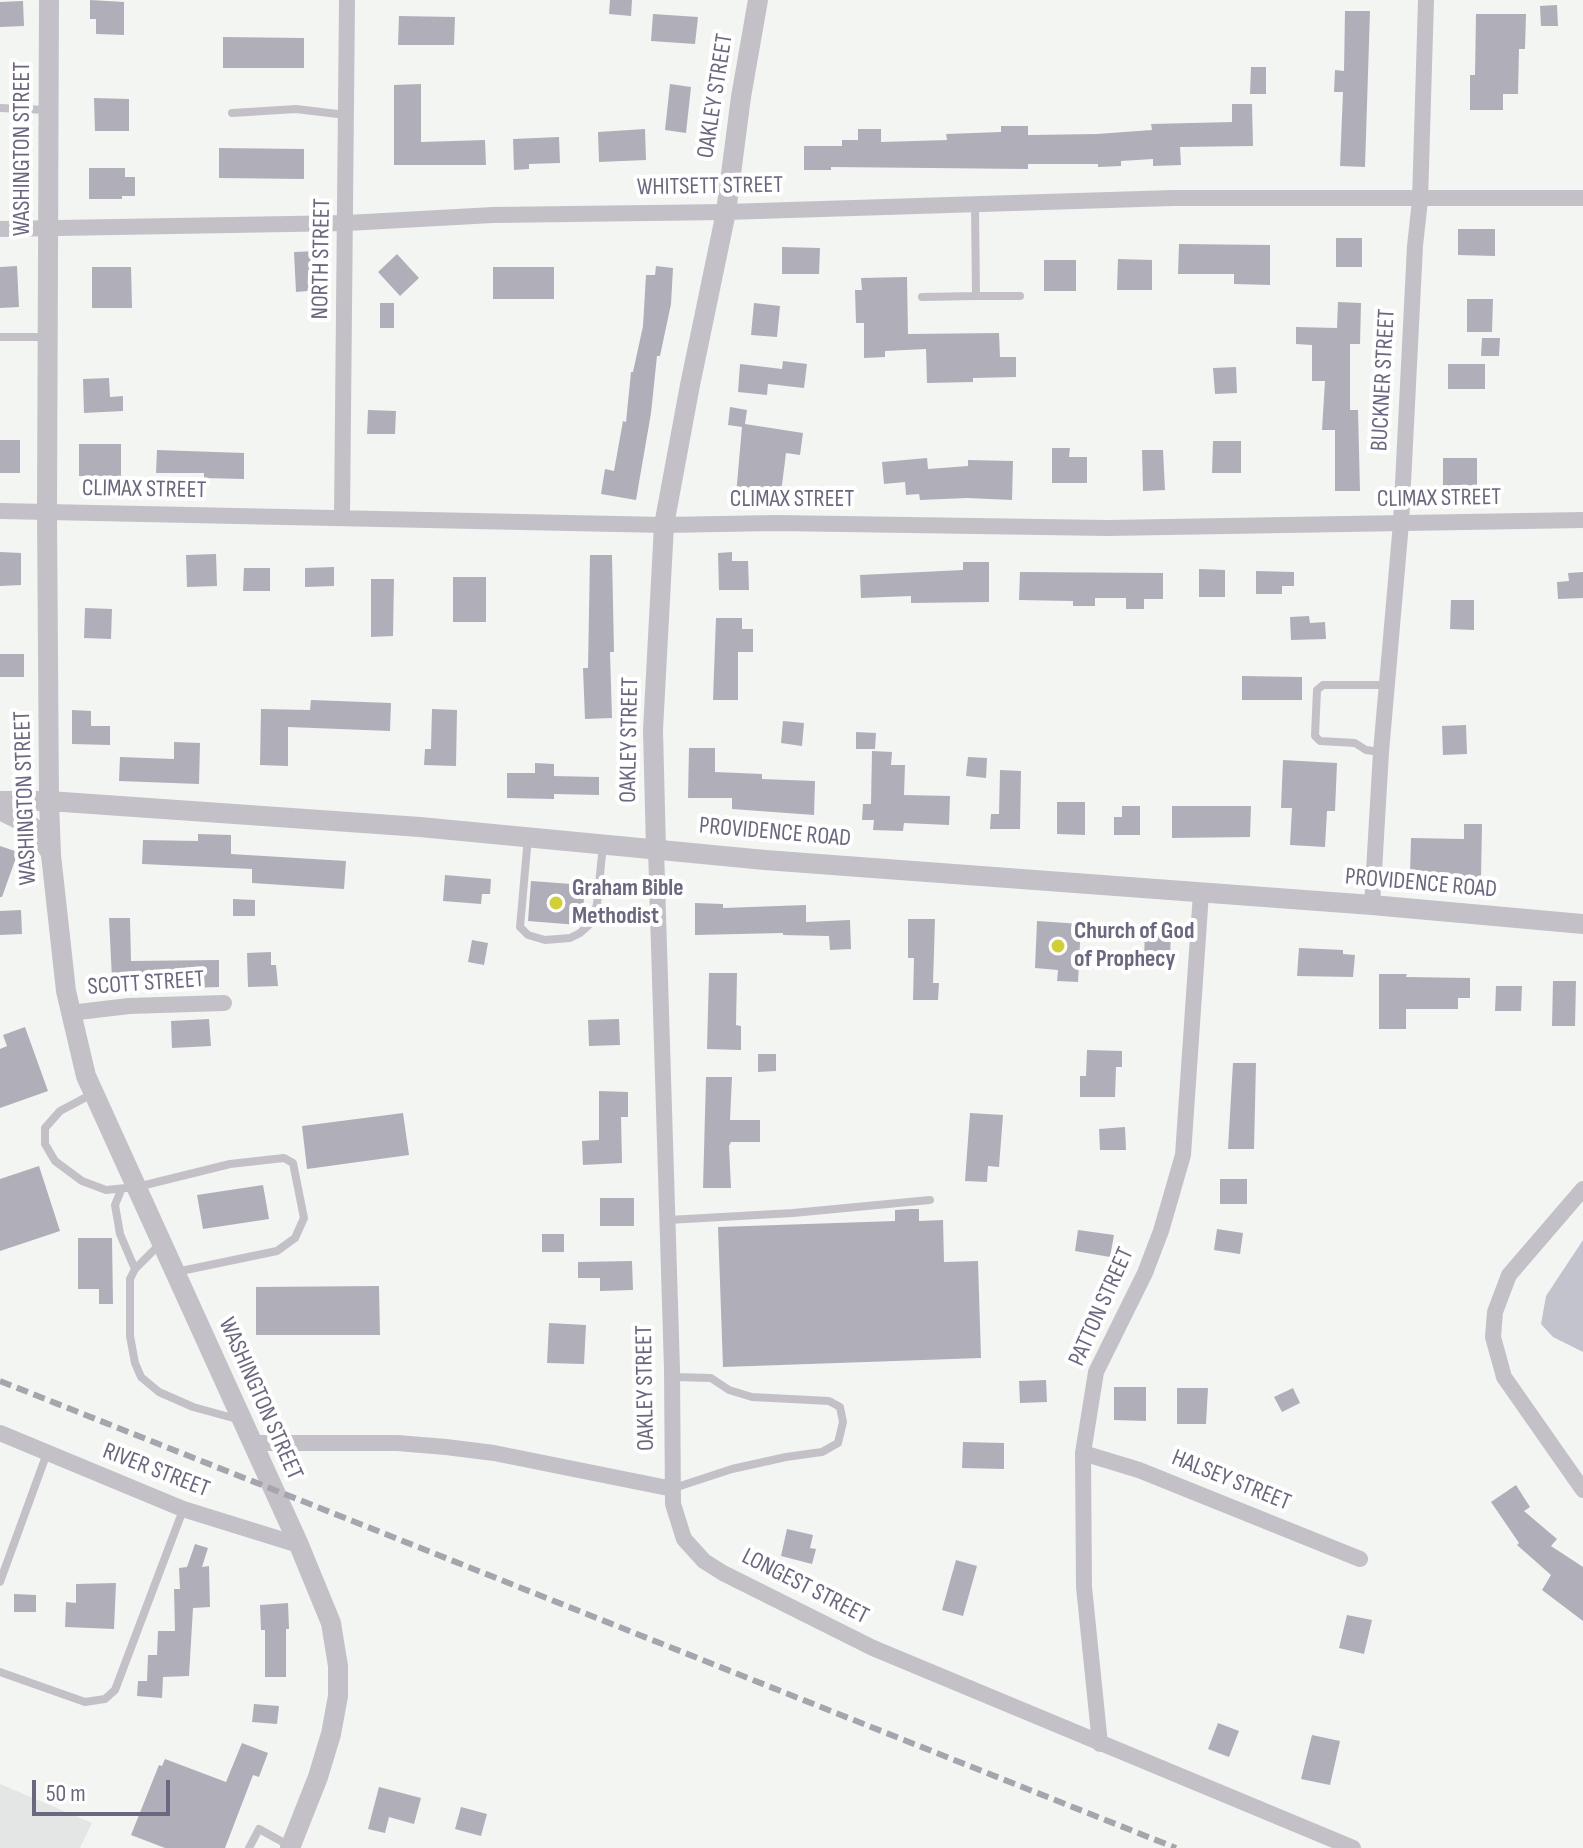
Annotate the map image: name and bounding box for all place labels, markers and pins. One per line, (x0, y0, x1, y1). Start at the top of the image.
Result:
place label: Graham Bible Methodist (572, 875, 683, 931)
marker: Graham Bible Methodist (547, 894, 565, 912)
place label: Church of God of Prophecy (1074, 918, 1194, 974)
marker: Church of God of Prophecy (1049, 937, 1067, 955)

